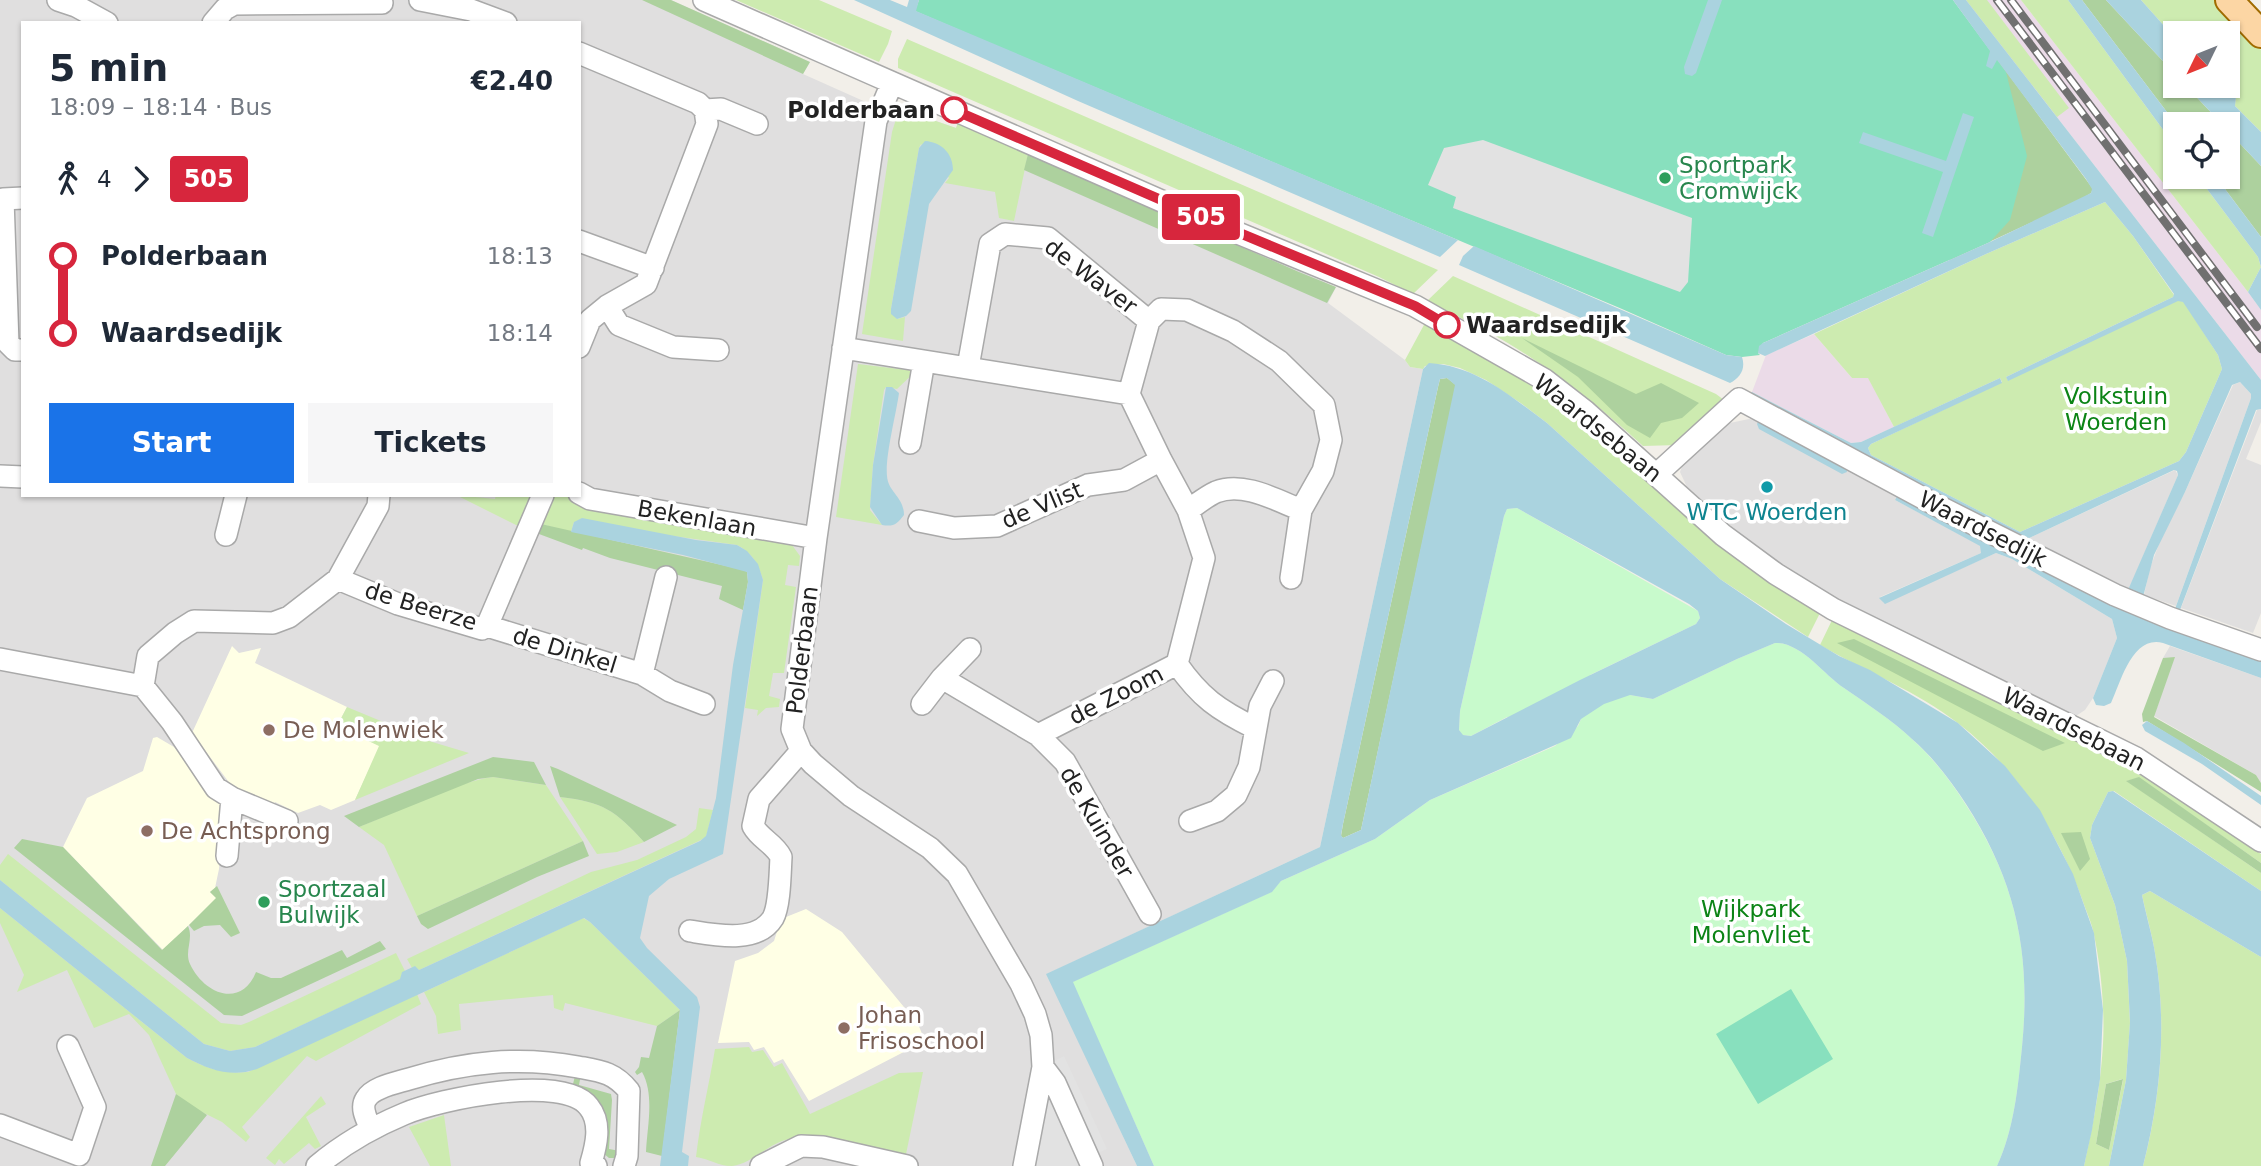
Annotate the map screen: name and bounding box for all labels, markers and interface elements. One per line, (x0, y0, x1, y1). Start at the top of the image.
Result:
north arrow (2163, 21, 2240, 98)
map controls (2163, 21, 2240, 189)
text: 5 min (49, 46, 168, 90)
text: €2.40 (471, 66, 553, 96)
text: 18:09 – 18:14 · Bus (49, 94, 272, 120)
place label: Polderbaan (787, 97, 935, 123)
marker: Polderbaan (941, 97, 967, 123)
button: locate (2163, 112, 2240, 189)
place label: Sportpark Cromwijck (1679, 152, 1799, 204)
icon: walk (49, 160, 87, 198)
icon: forward (122, 160, 160, 198)
text: 505 (184, 165, 234, 193)
text: 4 (97, 166, 112, 192)
marker: Sportpark Cromwijck (1657, 170, 1673, 186)
line badge: 505 (1161, 194, 1241, 240)
text: 505 (1176, 203, 1226, 231)
street label: de Waver (1040, 233, 1143, 319)
text: Polderbaan (101, 241, 268, 271)
text: 18:13 (487, 243, 553, 269)
marker: Waardsedijk (1434, 312, 1460, 338)
place label: Waardsedijk (1466, 312, 1627, 338)
text: Waardsedijk (101, 318, 282, 348)
text: 18:14 (487, 320, 553, 346)
street label: Waardsebaan (1529, 369, 1667, 487)
park label: Volkstuin Woerden (2064, 383, 2168, 435)
button: Start (49, 403, 294, 483)
button: Tickets (308, 403, 553, 483)
street label: de Vlist (998, 476, 1086, 534)
marker: WTC Woerden (1759, 479, 1775, 495)
street label: Waardsedijk (1915, 486, 2052, 573)
street label: Bekenlaan (636, 495, 758, 541)
place label: WTC Woerden (1687, 499, 1847, 525)
street label: de Beerze (362, 577, 480, 635)
street label: Polderbaan (781, 584, 823, 716)
street label: de Dinkel (510, 622, 620, 678)
street label: de Zoom (1064, 660, 1168, 730)
street label: Waardsebaan (1998, 682, 2150, 776)
place label: De Molenwiek (283, 717, 445, 743)
marker: De Molenwiek (261, 722, 277, 738)
street label: de Kuinder (1055, 762, 1139, 883)
place label: De Achtsprong (161, 818, 331, 844)
marker: De Achtsprong (139, 823, 155, 839)
place label: Sportzaal Bulwijk (278, 876, 386, 928)
marker: Sportzaal Bulwijk (256, 894, 272, 910)
park label: Wijkpark Molenvliet (1692, 896, 1810, 948)
place label: Johan Frisoschool (856, 1002, 985, 1054)
marker: Johan Frisoschool (836, 1020, 852, 1036)

